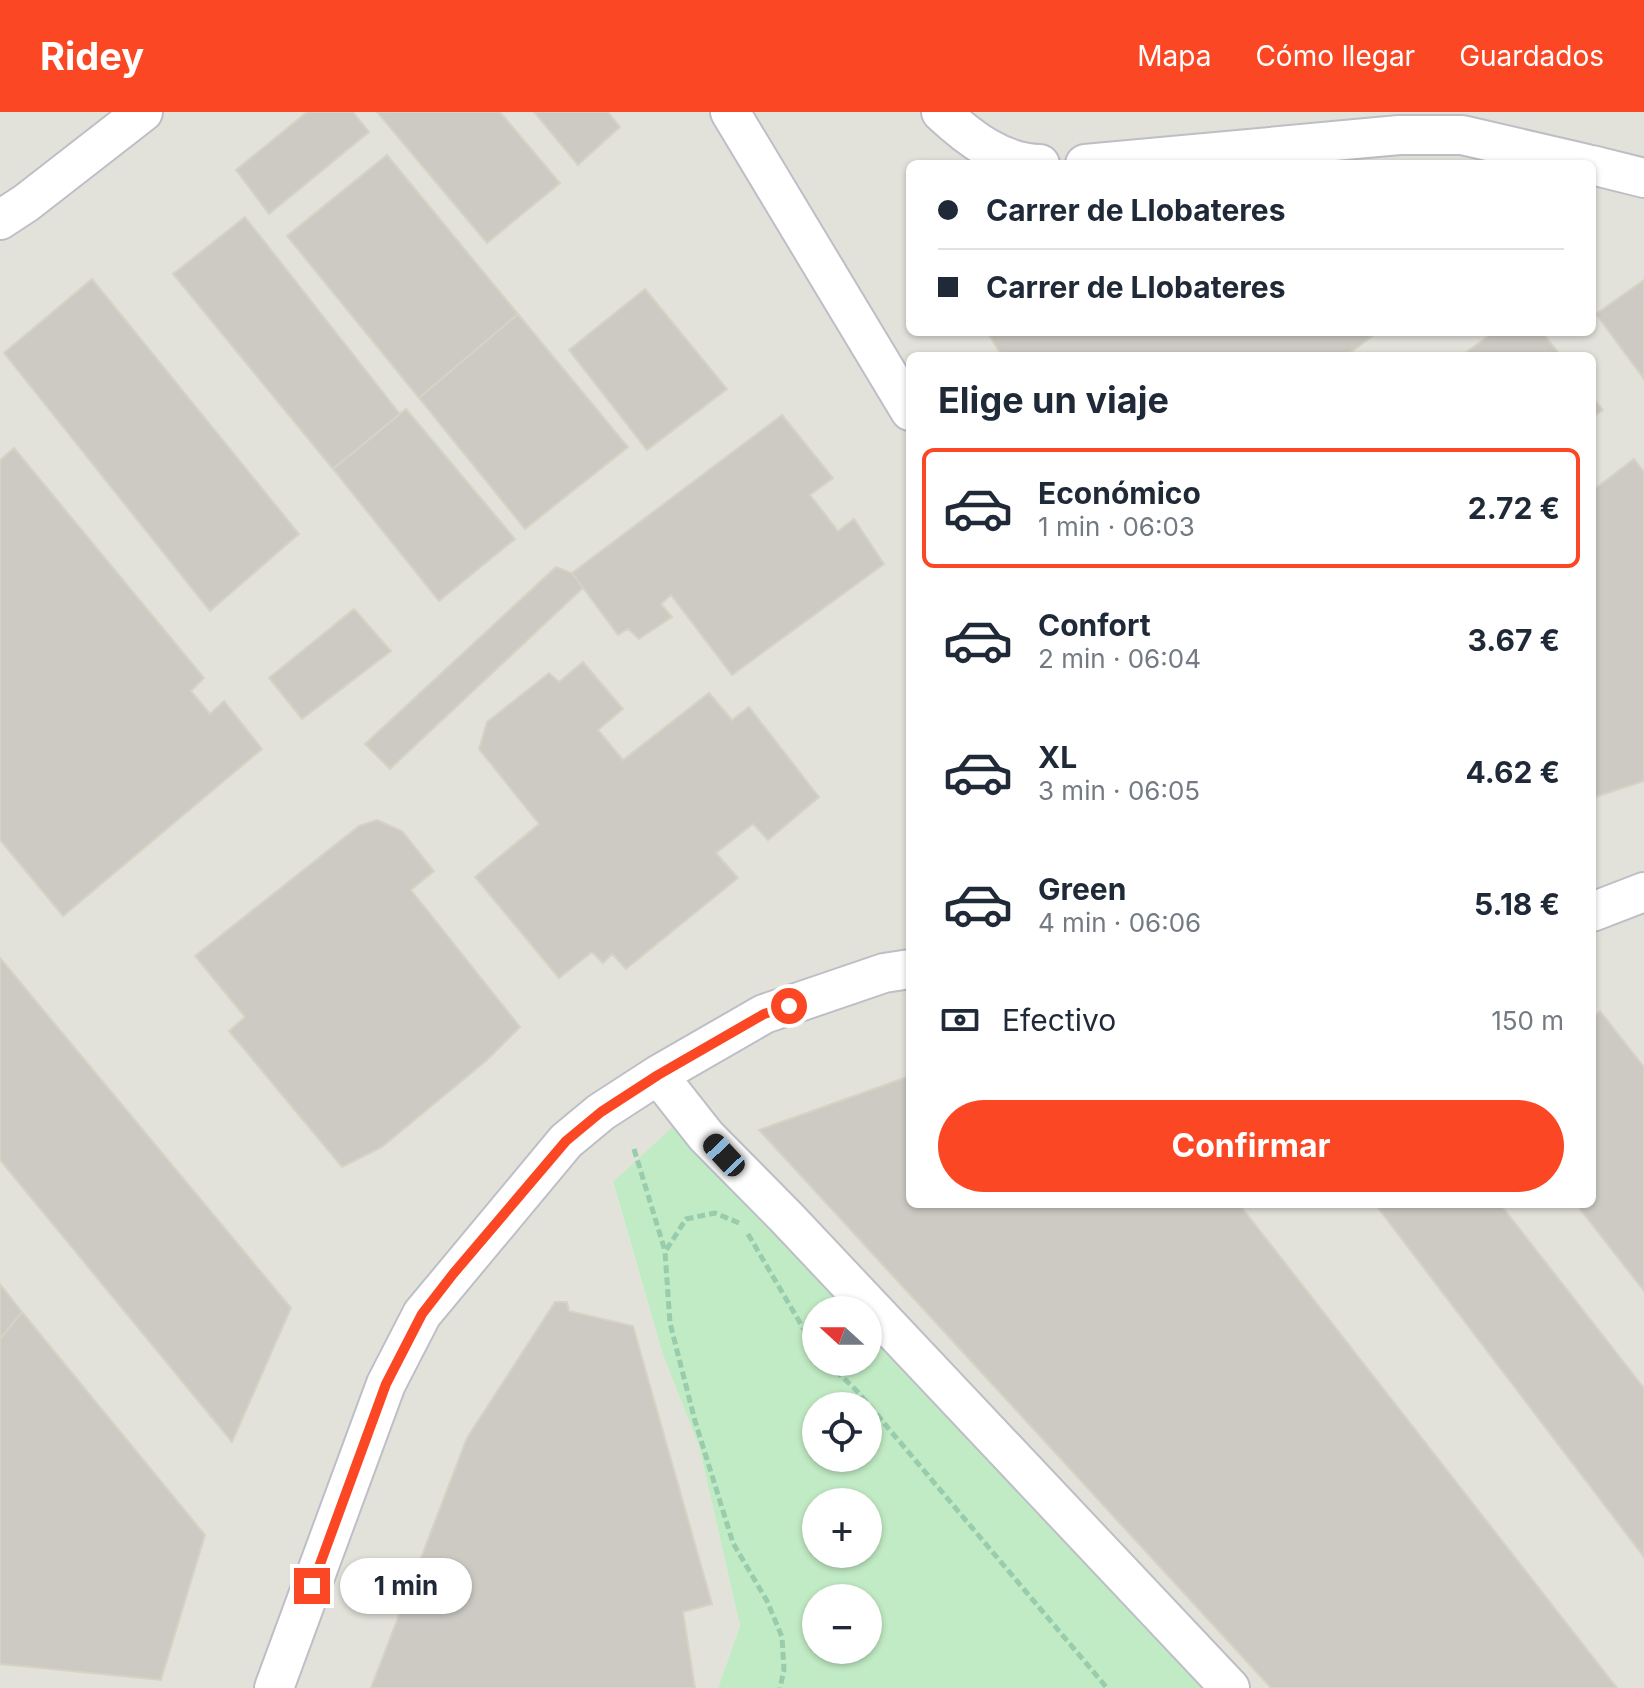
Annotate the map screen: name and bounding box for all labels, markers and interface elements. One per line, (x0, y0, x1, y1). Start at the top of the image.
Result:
text: Ridey (40, 33, 144, 79)
text: Mapa (1137, 39, 1211, 73)
text: Cómo llegar (1255, 39, 1415, 73)
text: Guardados (1459, 39, 1604, 73)
text: Carrer de Llobateres (986, 192, 1285, 228)
text: Carrer de Llobateres (986, 269, 1285, 305)
text: Elige un viaje (938, 378, 1169, 422)
icon: car (942, 472, 1014, 544)
text: Económico (1038, 475, 1201, 511)
text: 2.72 € (1468, 490, 1560, 526)
text: 1 min · 06:03 (1038, 511, 1195, 542)
icon: car (942, 604, 1014, 676)
text: Confort (1038, 607, 1151, 643)
text: 3.67 € (1468, 622, 1560, 658)
text: 2 min · 06:04 (1038, 643, 1201, 674)
icon: car (942, 736, 1014, 808)
text: XL (1038, 739, 1077, 775)
text: 4.62 € (1466, 754, 1560, 790)
text: 3 min · 06:05 (1038, 775, 1200, 806)
icon: car (942, 868, 1014, 940)
text: Green (1038, 871, 1126, 907)
text: 5.18 € (1474, 886, 1560, 922)
text: 4 min · 06:06 (1038, 907, 1201, 938)
route start (771, 988, 807, 1024)
icon: cash (938, 998, 982, 1042)
text: Efectivo (1002, 1002, 1116, 1038)
text: 150 m (1491, 1005, 1564, 1036)
button: Confirmar (938, 1100, 1564, 1192)
car (699, 1129, 749, 1181)
north arrow (802, 1296, 882, 1376)
map controls (802, 1296, 882, 1664)
button: locate (802, 1392, 882, 1472)
button: + (802, 1488, 882, 1568)
callout: 1 min (340, 1558, 472, 1614)
route end (294, 1568, 330, 1604)
text: 1 min (374, 1570, 438, 1601)
button: − (802, 1584, 882, 1664)

